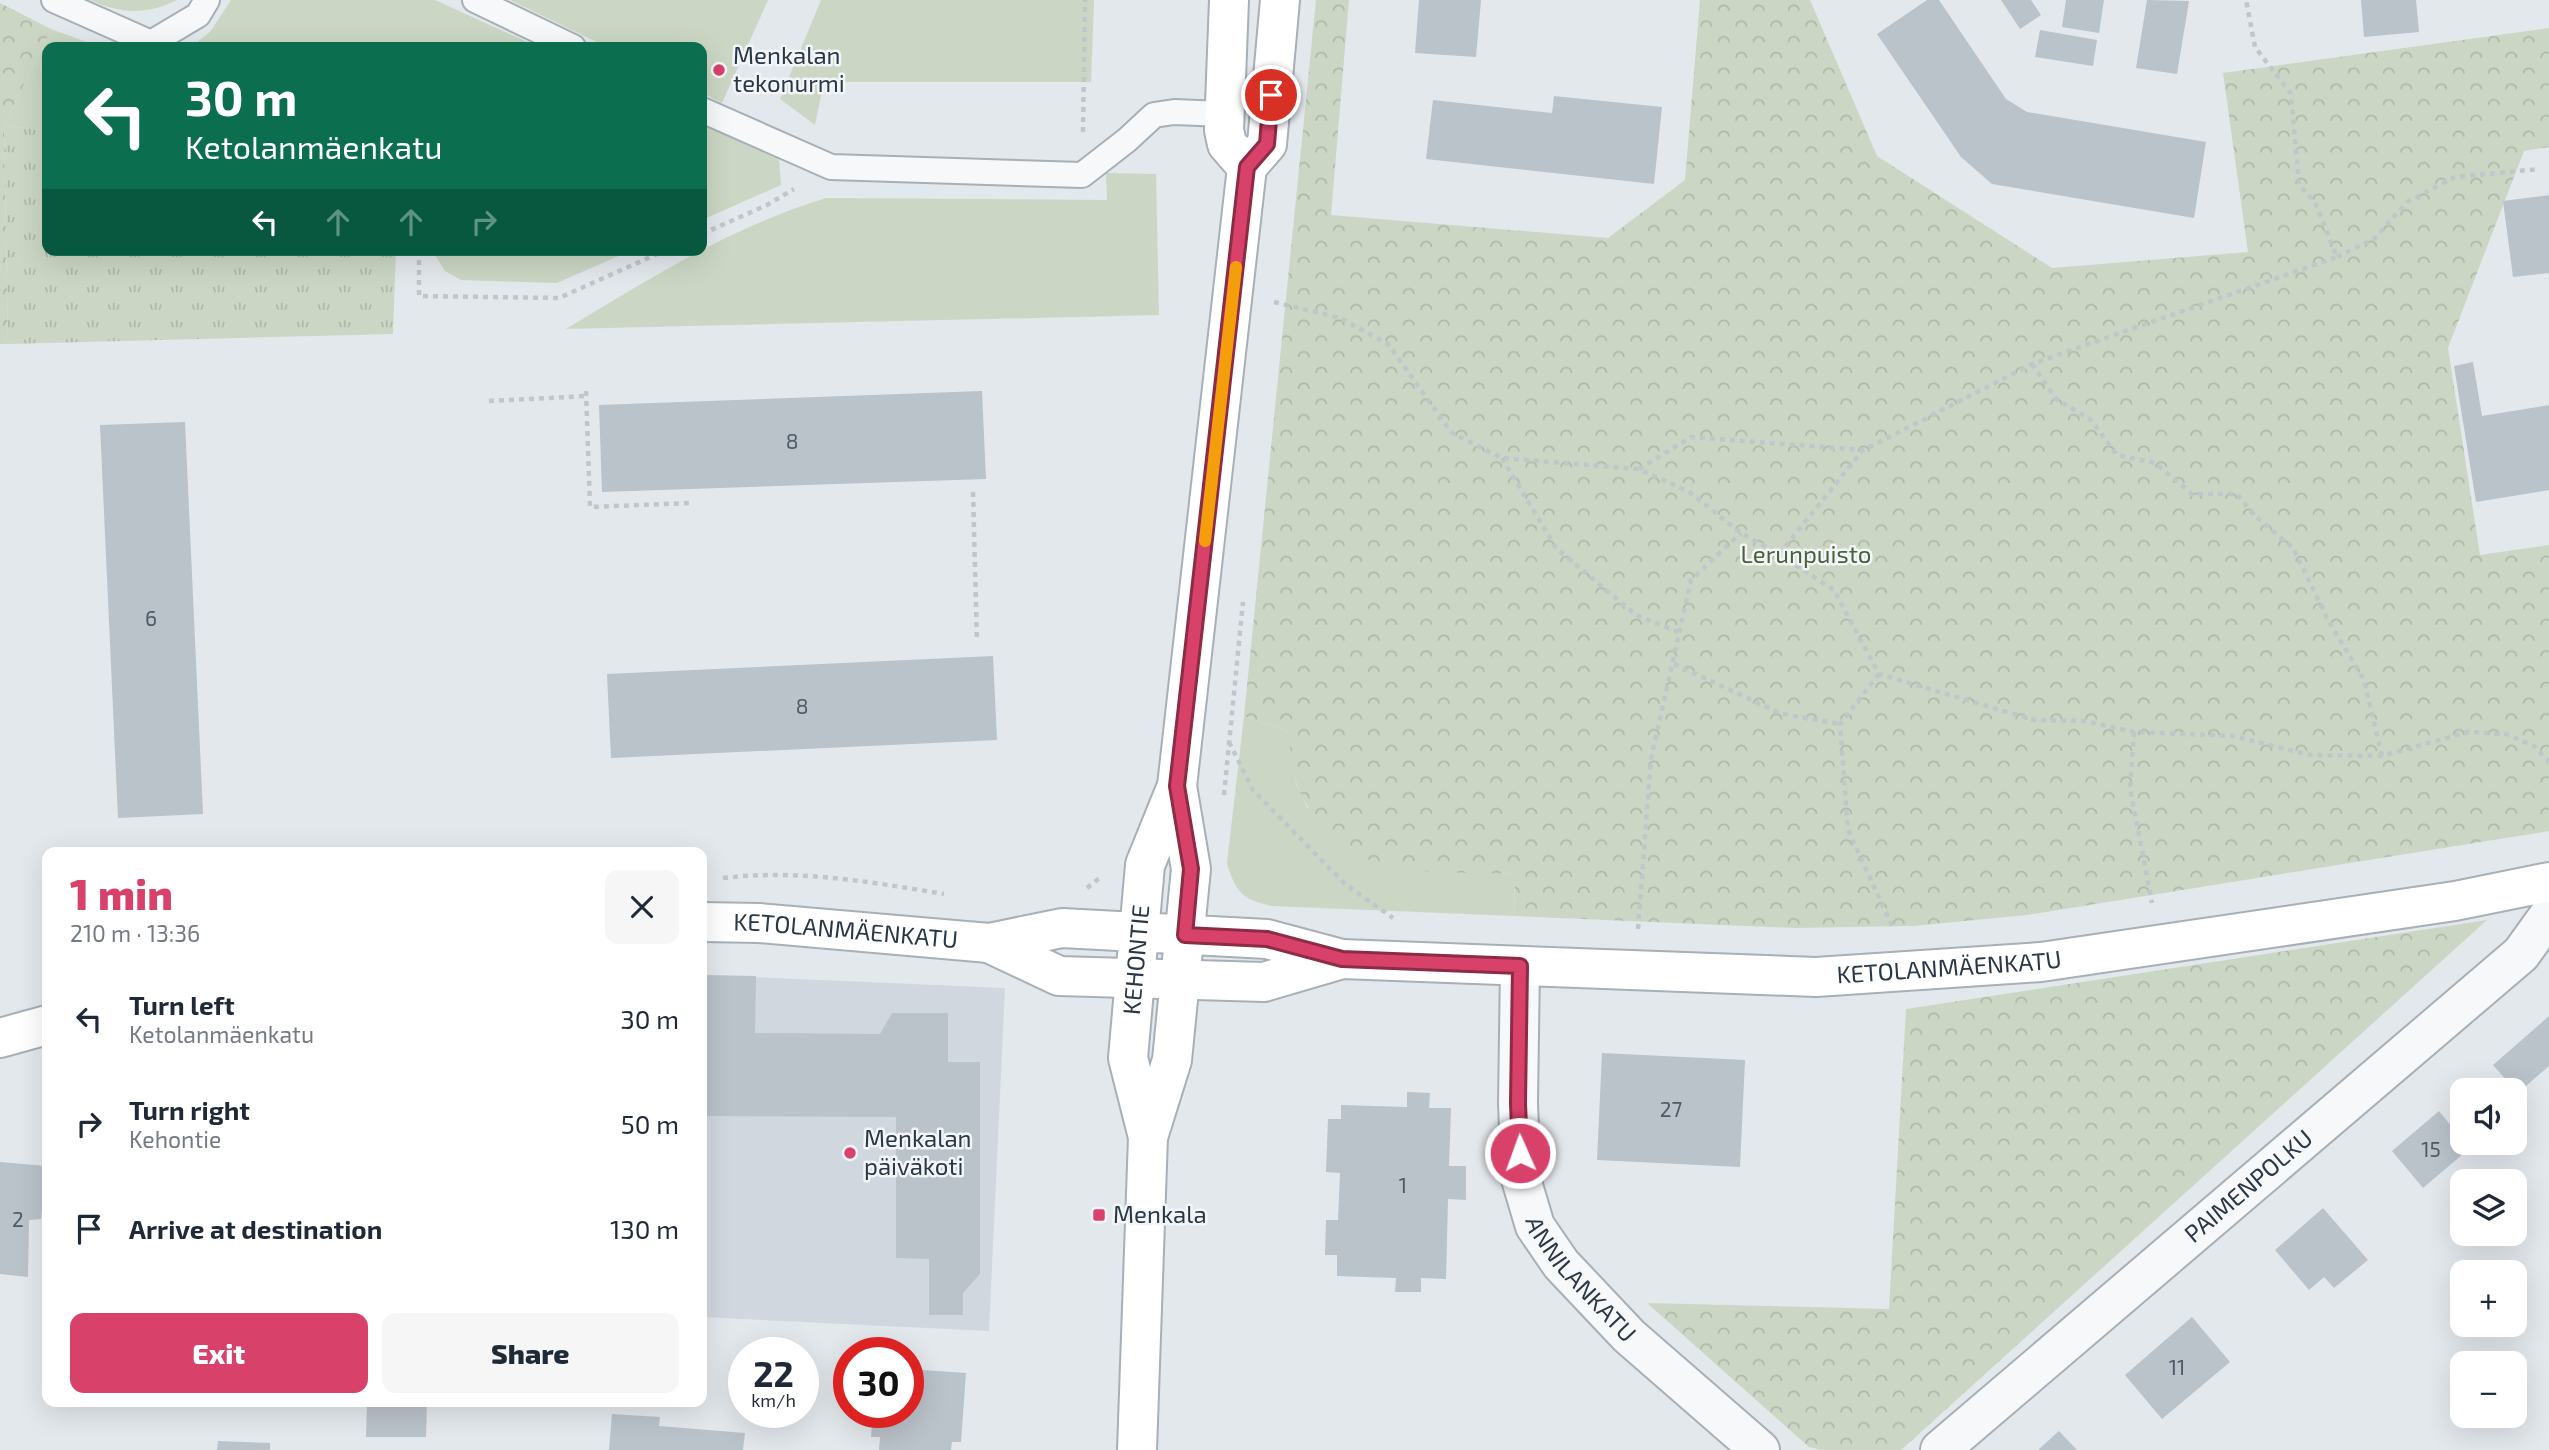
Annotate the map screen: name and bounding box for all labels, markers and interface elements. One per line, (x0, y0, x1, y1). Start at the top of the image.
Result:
place label: Menkalan tekonurmi (733, 40, 845, 97)
marker: Menkalan tekonurmi (711, 62, 727, 78)
pin (1241, 65, 1301, 125)
text: 30 m (185, 67, 297, 126)
icon: left (70, 70, 161, 161)
icon: arrive (1252, 76, 1290, 114)
text: Ketolanmäenkatu (185, 127, 442, 165)
icon: left (246, 203, 284, 241)
icon: ahead (319, 203, 357, 241)
icon: ahead (392, 203, 430, 241)
icon: right (465, 203, 503, 241)
house number: 8 (786, 428, 798, 453)
park label: Lerunpuisto (1741, 539, 1871, 568)
house number: 6 (145, 605, 157, 630)
house number: 8 (796, 693, 808, 718)
text: 1 min (70, 868, 173, 918)
button: close (605, 870, 679, 944)
street label: KEHONTIE (1116, 904, 1154, 1016)
street label: KETOLANMÄENKATU (733, 907, 959, 953)
text: 210 m · 13:36 (70, 919, 200, 947)
street label: KETOLANMÄENKATU (1836, 943, 2063, 989)
text: Turn left (129, 989, 235, 1020)
icon: left (70, 1000, 108, 1038)
text: 30 m (620, 1003, 679, 1034)
text: Ketolanmäenkatu (129, 1020, 314, 1048)
map controls (2450, 1078, 2527, 1428)
button: sound (2450, 1078, 2527, 1155)
text: Turn right (129, 1094, 250, 1125)
house number: 27 (1660, 1096, 1683, 1121)
icon: right (70, 1105, 108, 1143)
text: 50 m (621, 1108, 679, 1139)
position arrow (1483, 1116, 1557, 1190)
place label: Menkalan päiväkoti (864, 1123, 972, 1180)
street label: PAIMENPOLKU (2178, 1123, 2318, 1248)
text: Kehontie (129, 1125, 221, 1153)
house number: 15 (2421, 1136, 2441, 1161)
marker: Menkalan päiväkoti (842, 1145, 858, 1161)
button: layers (2450, 1169, 2527, 1246)
house number: 1 (1399, 1172, 1407, 1197)
place label: Menkala (1113, 1199, 1207, 1228)
house number: 2 (12, 1206, 24, 1231)
marker: Menkala (1091, 1207, 1107, 1223)
icon: arrive (70, 1210, 108, 1248)
text: Arrive at destination (129, 1213, 382, 1244)
text: 130 m (610, 1213, 679, 1244)
street label: ANNILANKATU (1520, 1213, 1643, 1347)
button: + (2450, 1260, 2527, 1337)
button: Exit (70, 1313, 368, 1393)
button: Share (382, 1313, 679, 1393)
speed limit sign: 30 (833, 1337, 924, 1428)
button: − (2450, 1351, 2527, 1428)
text: 22 (753, 1352, 794, 1394)
house number: 11 (2169, 1354, 2185, 1379)
text: km/h (751, 1389, 796, 1411)

